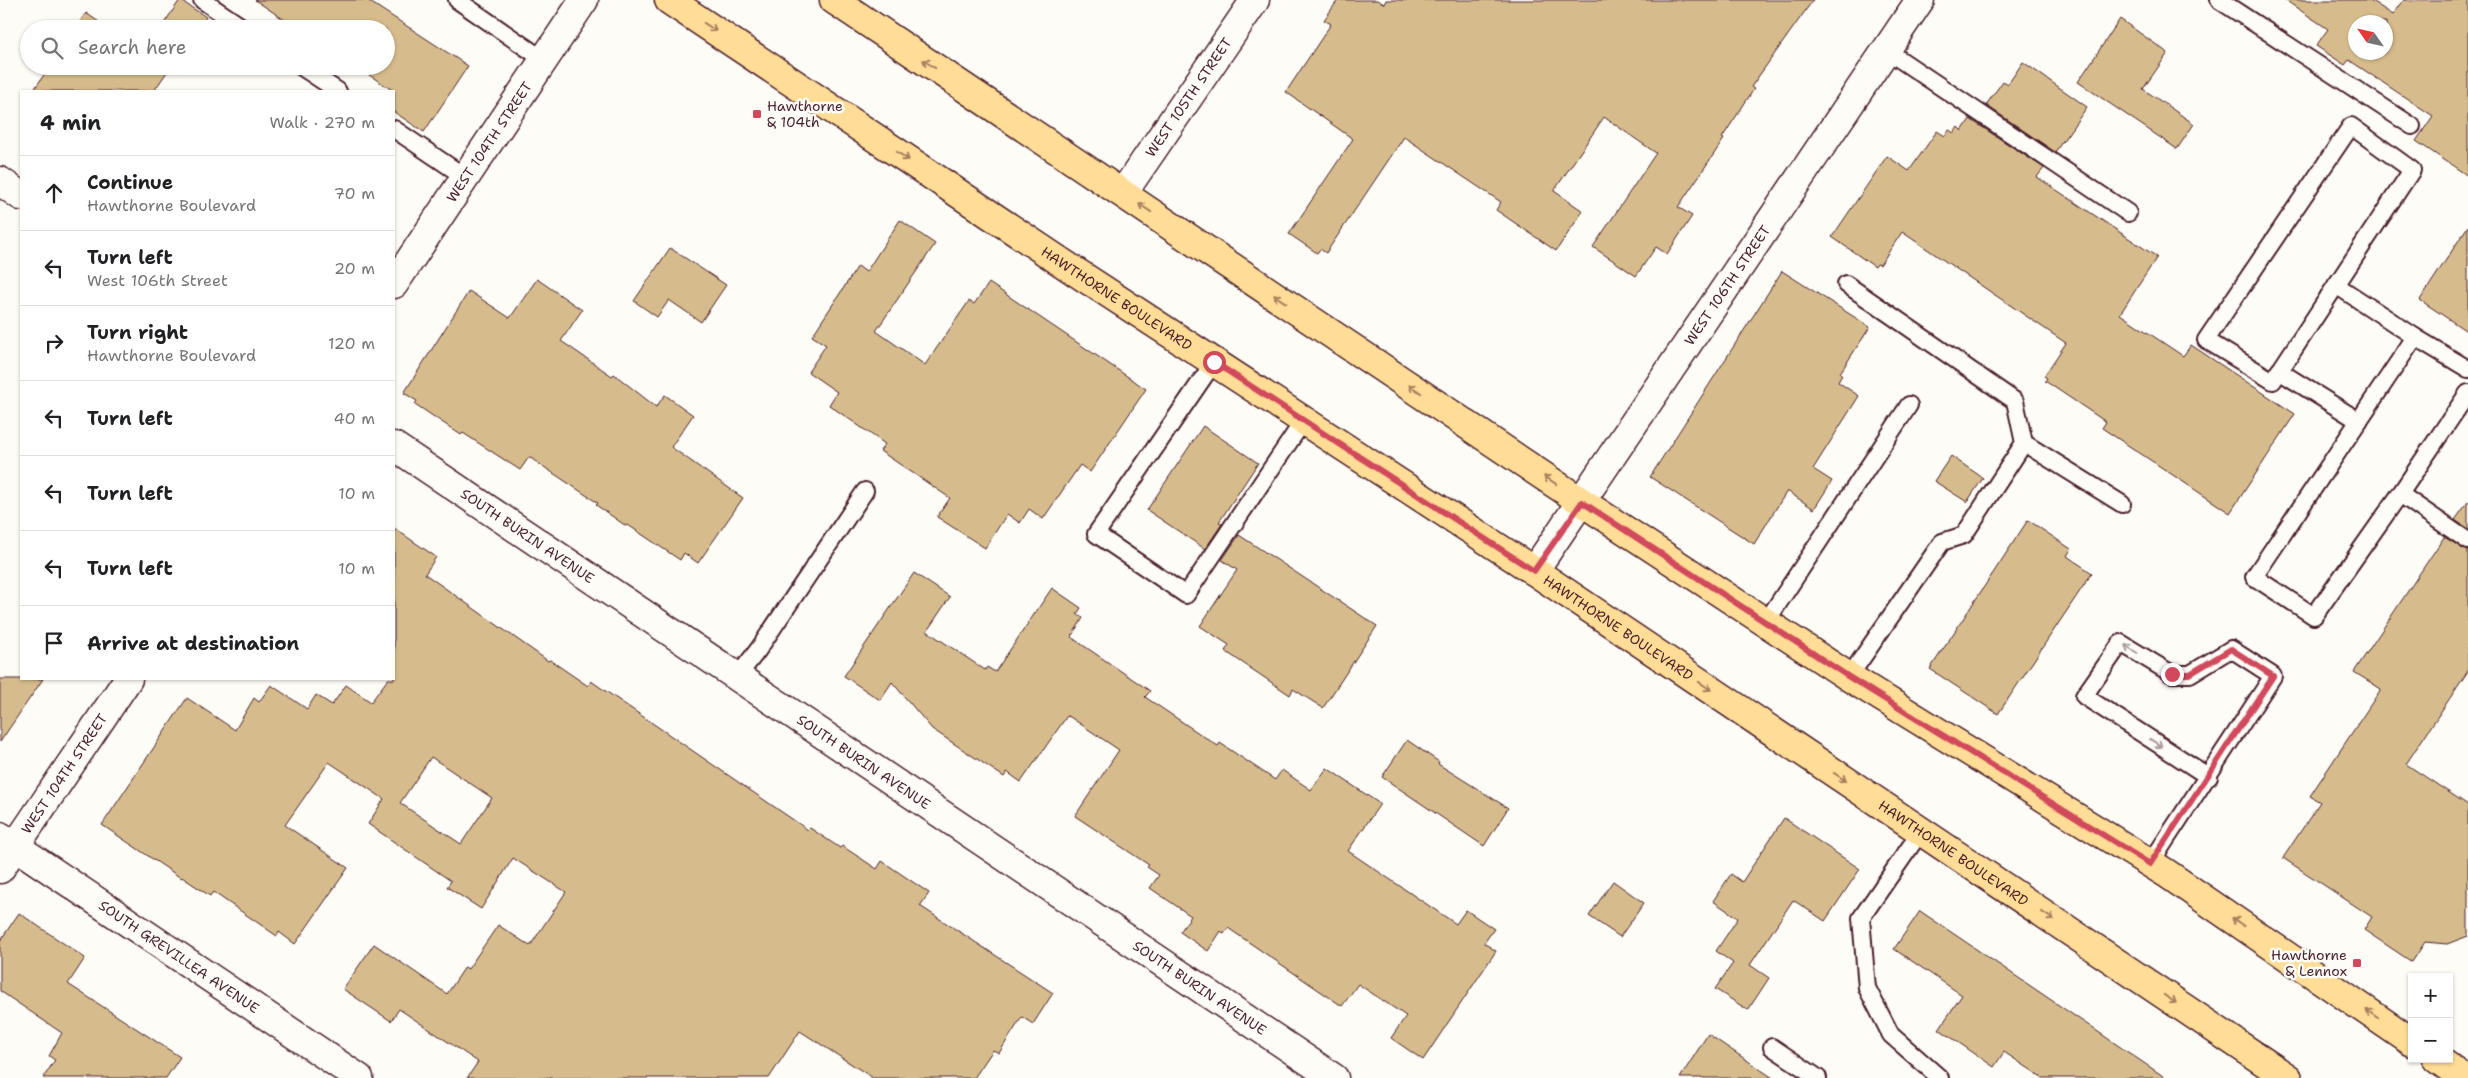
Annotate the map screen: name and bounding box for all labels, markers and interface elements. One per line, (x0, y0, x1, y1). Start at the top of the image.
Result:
north arrow (2348, 15, 2393, 60)
search box (20, 20, 395, 75)
one-way arrow (702, 22, 716, 32)
icon: search (38, 34, 66, 62)
street label: WEST 105TH STREET (1141, 34, 1236, 160)
text: Search here (78, 35, 187, 60)
one-way arrow (922, 59, 936, 69)
street label: WEST 104TH STREET (442, 78, 536, 206)
place label: Hawthorne & 104th (767, 97, 843, 131)
marker: Hawthorne & 104th (751, 108, 763, 120)
text: 4 min (40, 109, 101, 137)
text: Walk · 270 m (270, 112, 375, 133)
one-way arrow (895, 151, 909, 161)
text: Continue (87, 170, 173, 195)
icon: ahead (40, 179, 68, 207)
text: 70 m (334, 183, 375, 204)
text: Hawthorne Boulevard (87, 195, 256, 216)
one-way arrow (1138, 203, 1152, 213)
street label: WEST 106TH STREET (1680, 221, 1774, 349)
street label: HAWTHORNE BOULEVARD (1038, 242, 1196, 354)
text: Turn left (87, 245, 173, 270)
icon: left (40, 254, 68, 282)
text: 20 m (334, 258, 375, 279)
text: West 106th Street (87, 270, 228, 291)
one-way arrow (1273, 293, 1287, 304)
text: Turn right (87, 320, 188, 345)
icon: right (40, 329, 68, 357)
text: 120 m (328, 333, 375, 354)
text: Hawthorne Boulevard (87, 345, 256, 366)
route start (1203, 351, 1226, 374)
one-way arrow (1408, 384, 1422, 394)
icon: left (40, 404, 68, 432)
text: Turn left (87, 406, 173, 431)
text: 40 m (333, 408, 375, 429)
one-way arrow (1543, 475, 1557, 485)
icon: left (40, 479, 68, 507)
text: Turn left (87, 481, 173, 506)
text: 10 m (338, 483, 375, 504)
street label: SOUTH BURIN AVENUE (457, 485, 598, 587)
icon: left (40, 554, 68, 582)
text: Turn left (87, 556, 173, 581)
text: 10 m (338, 558, 375, 579)
street label: HAWTHORNE BOULEVARD (1540, 571, 1697, 685)
icon: arrive (40, 629, 68, 657)
text: Arrive at destination (87, 631, 299, 656)
one-way arrow (2124, 643, 2138, 653)
route end (2161, 663, 2184, 686)
one-way arrow (1698, 681, 1712, 691)
street label: WEST 104TH STREET (17, 710, 111, 837)
street label: SOUTH BURIN AVENUE (793, 710, 934, 813)
one-way arrow (2149, 738, 2163, 748)
one-way arrow (1833, 772, 1847, 782)
street label: HAWTHORNE BOULEVARD (1875, 796, 2032, 910)
street label: SOUTH GREVILLEA AVENUE (95, 896, 263, 1017)
one-way arrow (2041, 911, 2055, 922)
one-way arrow (2231, 917, 2245, 927)
street label: SOUTH BURIN AVENUE (1130, 936, 1270, 1039)
place label: Hawthorne & Lennox (2271, 946, 2347, 980)
marker: Hawthorne & Lennox (2351, 957, 2363, 969)
map controls (2408, 973, 2453, 1063)
button: + (2408, 973, 2453, 1018)
one-way arrow (2163, 994, 2177, 1004)
one-way arrow (2365, 1009, 2379, 1019)
button: − (2408, 1018, 2453, 1063)

